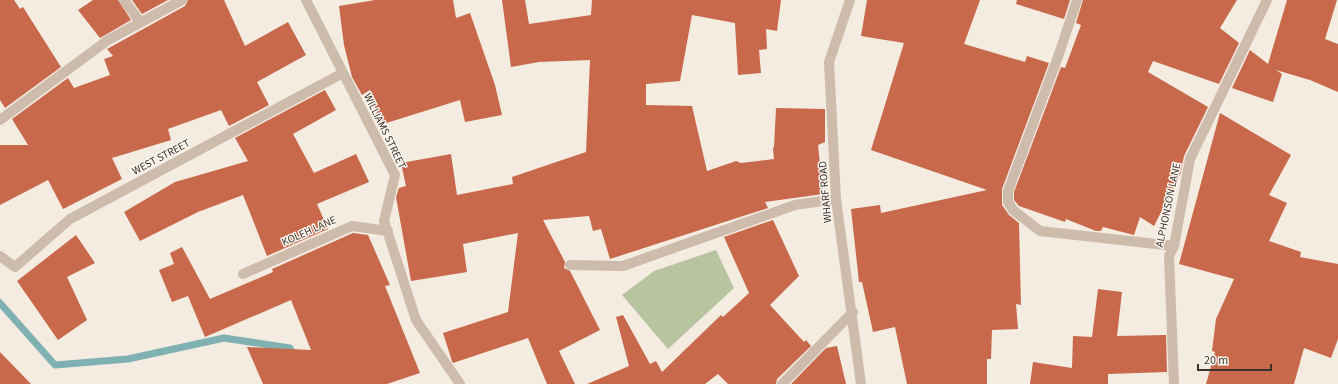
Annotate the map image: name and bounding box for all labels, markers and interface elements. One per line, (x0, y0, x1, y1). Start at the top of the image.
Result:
street label: WILLIAMS STREET (360, 91, 410, 171)
street label: WEST STREET (129, 135, 193, 179)
street label: WHARF ROAD (815, 160, 835, 223)
street label: ALPHONSON LANE (1152, 161, 1184, 249)
street label: KOLEH LANE (279, 212, 339, 250)
scale bar (1198, 346, 1271, 372)
text: 20 m (1204, 352, 1228, 369)

